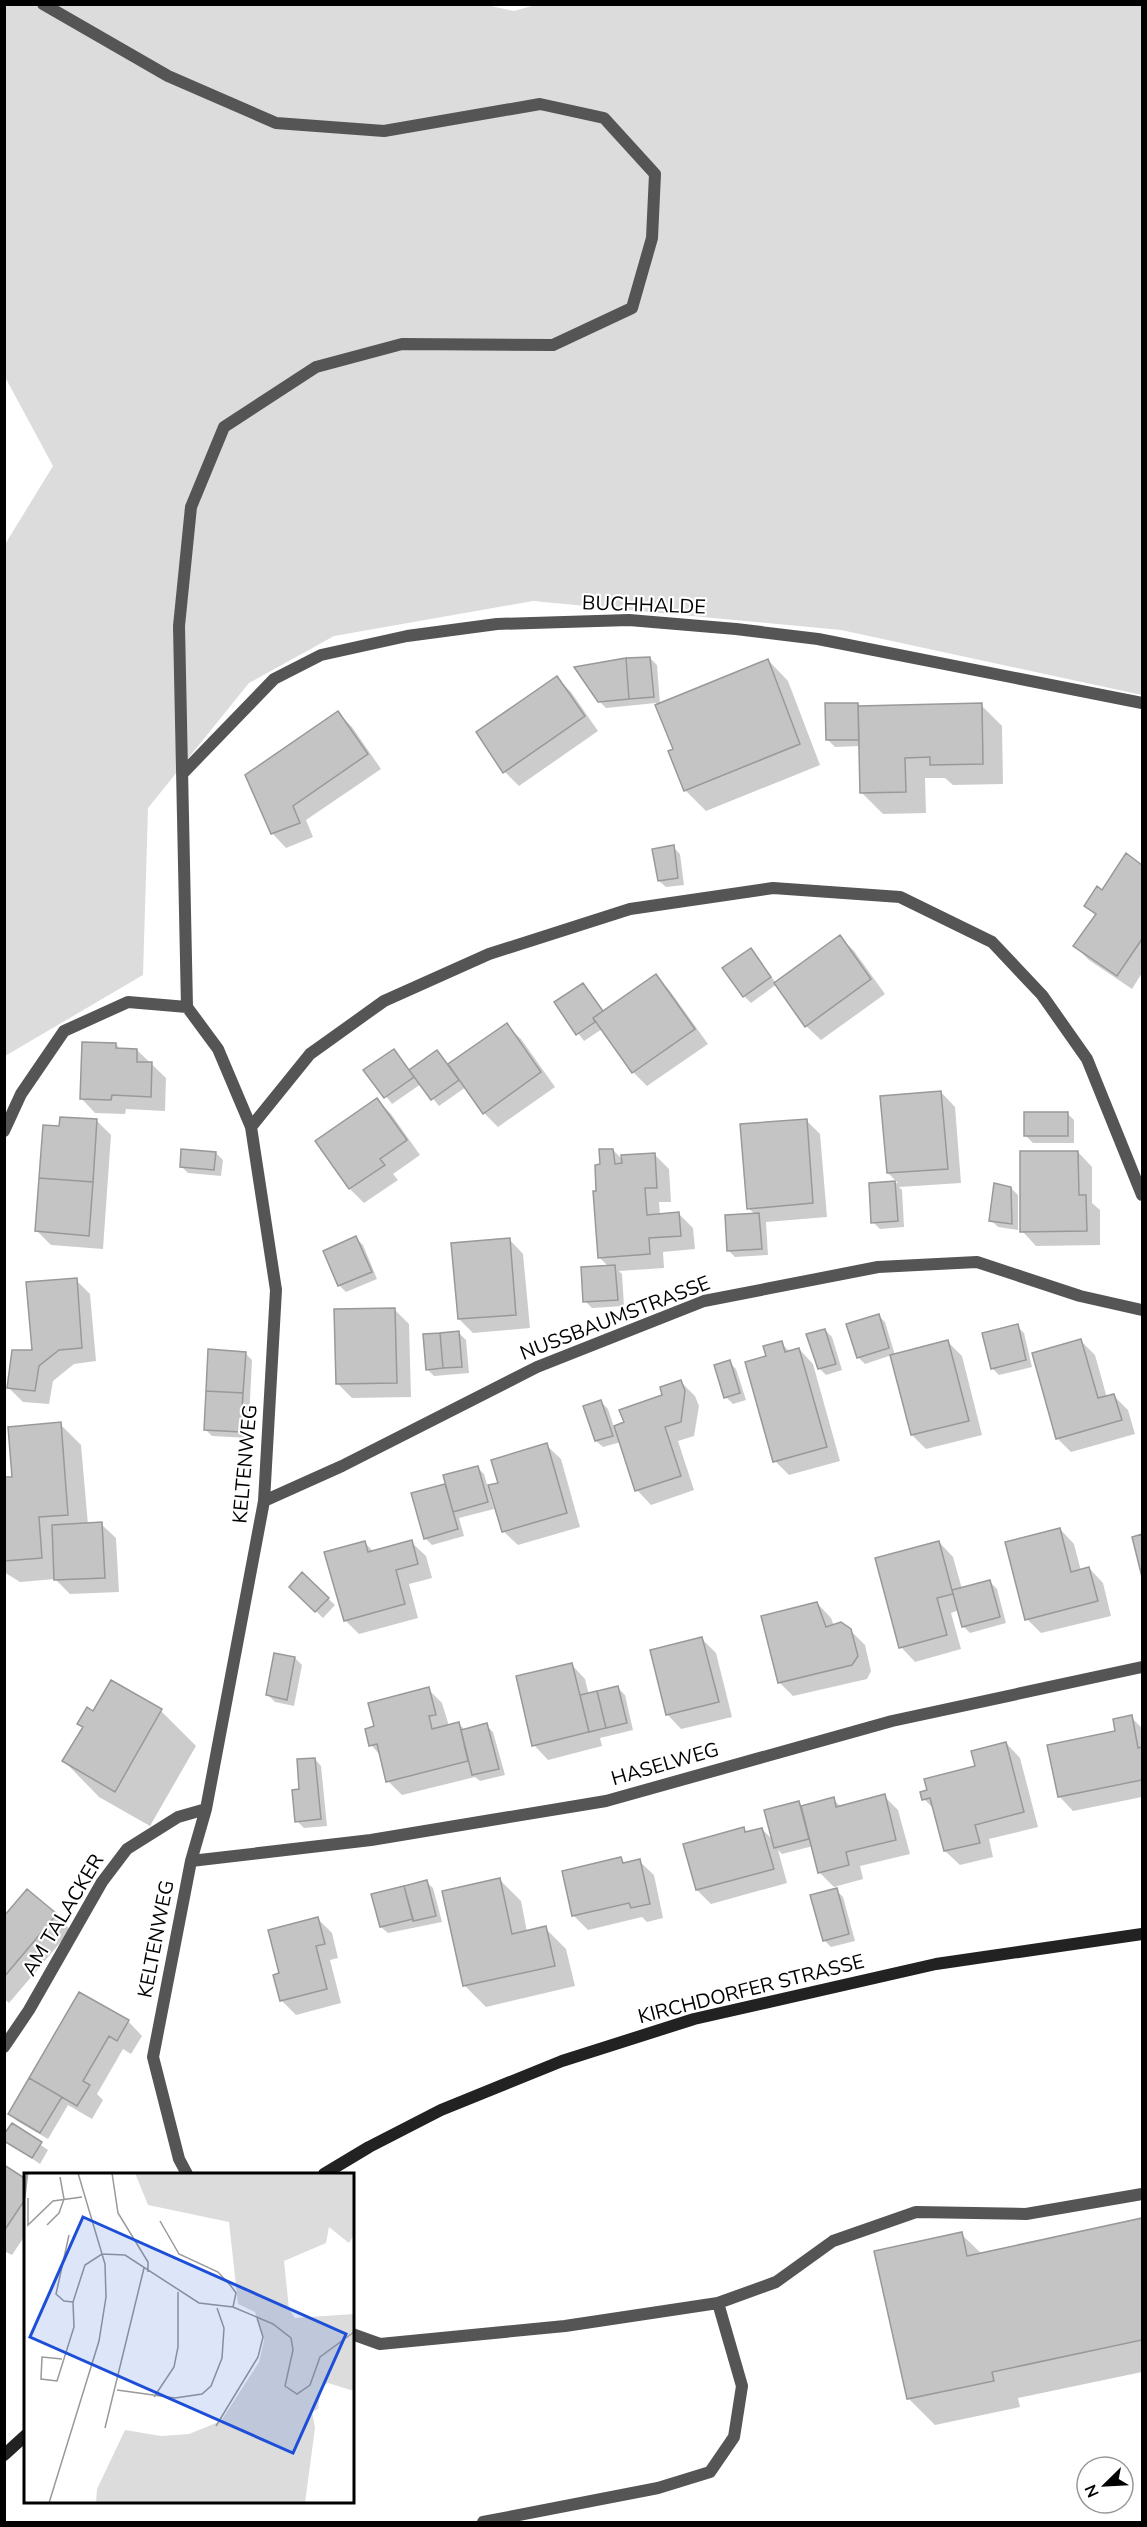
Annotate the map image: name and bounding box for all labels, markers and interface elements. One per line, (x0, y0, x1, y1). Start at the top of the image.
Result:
street label: BUCHHALDE (582, 589, 706, 621)
street label: NUSSBAUMSTRASSE (516, 1269, 714, 1367)
street label: KELTENWEG (226, 1403, 264, 1525)
street label: HASELWEG (608, 1736, 722, 1792)
street label: AM TALACKER (16, 1849, 110, 1981)
street label: KELTENWEG (131, 1878, 181, 2000)
street label: KIRCHDORFER STRASSE (635, 1948, 867, 2030)
inset map (24, 2173, 354, 2503)
north arrow (1075, 2455, 1135, 2515)
text: N (1080, 2481, 1105, 2501)

